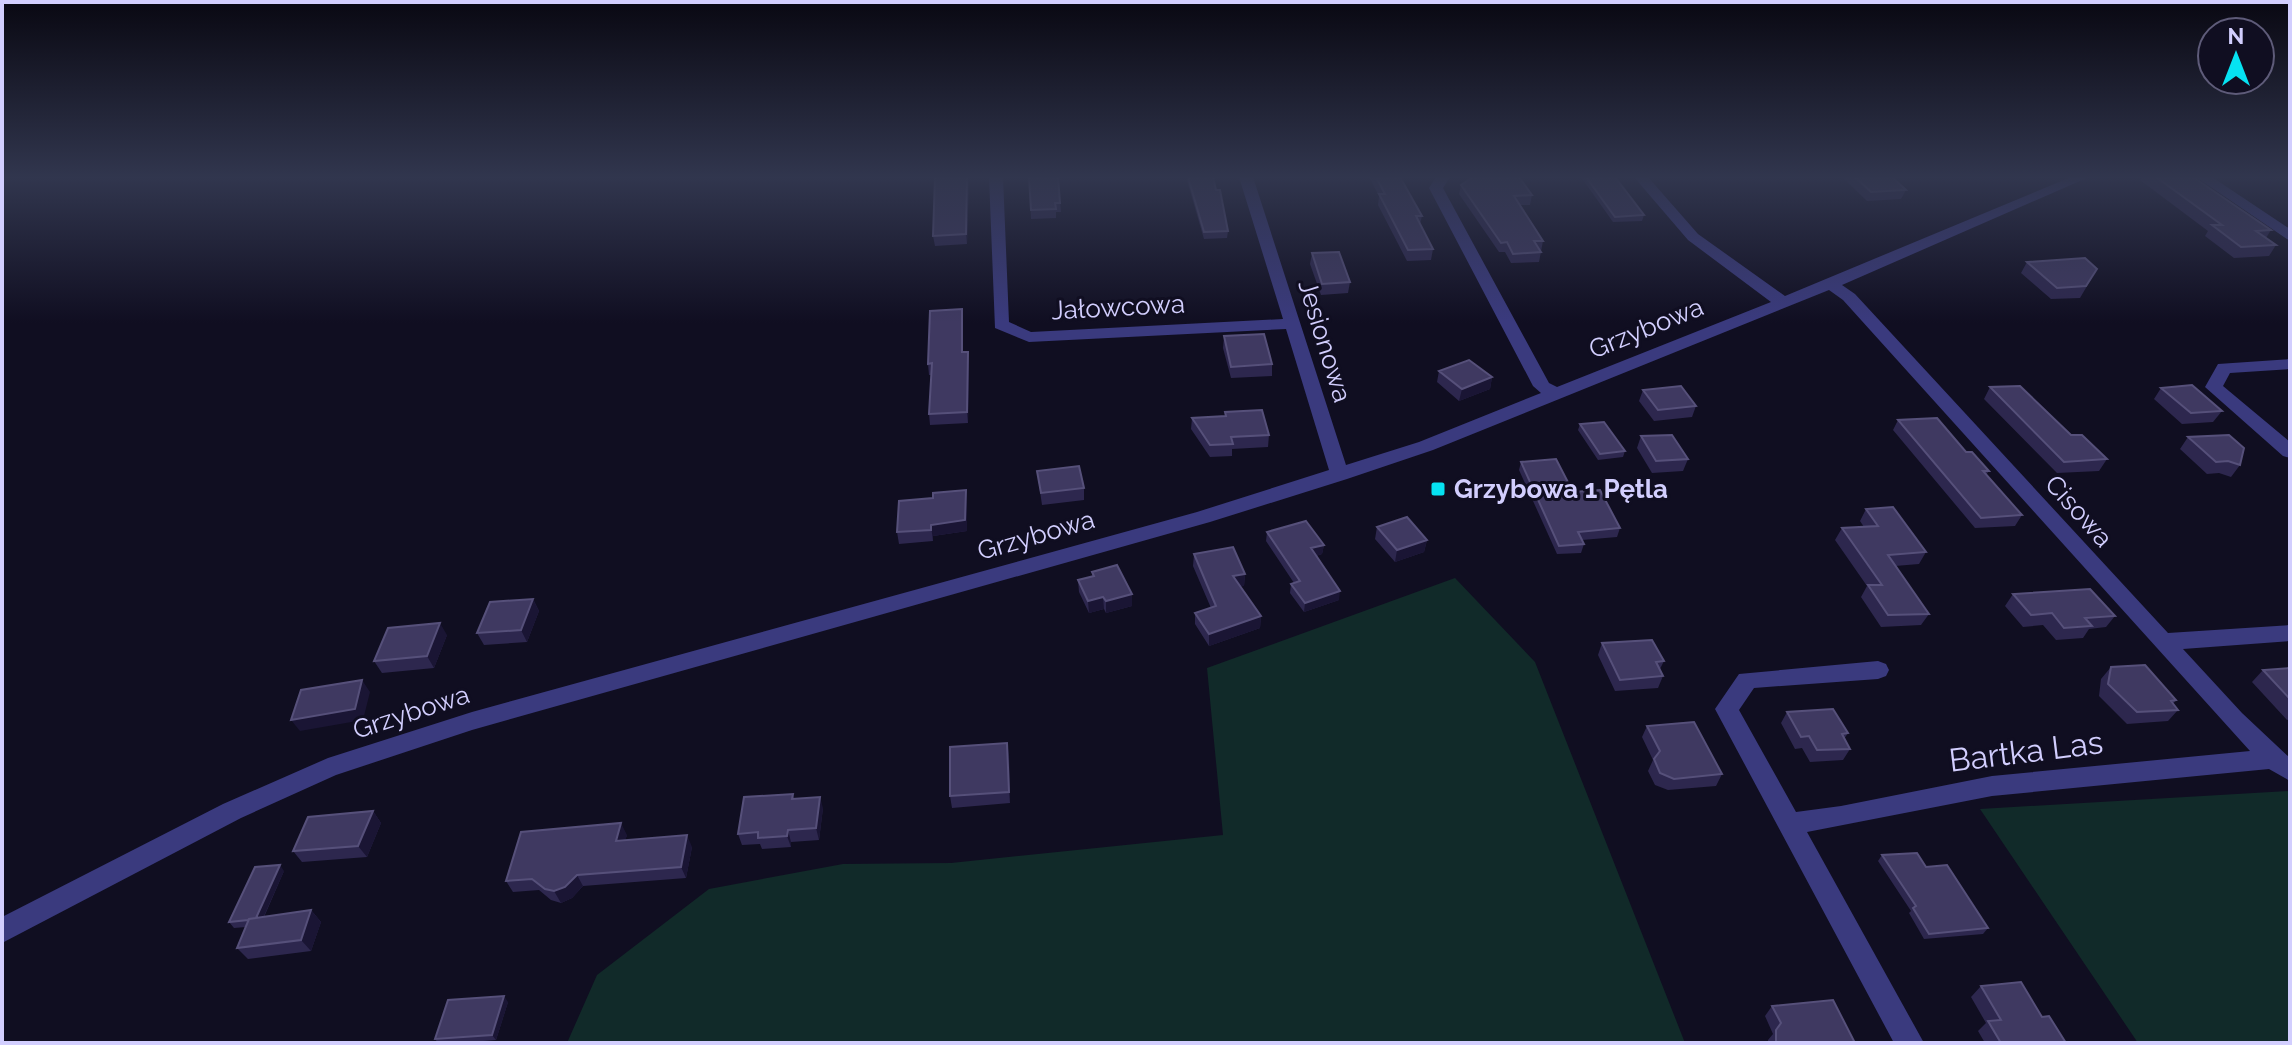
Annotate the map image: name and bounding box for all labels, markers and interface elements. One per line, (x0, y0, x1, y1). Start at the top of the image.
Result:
north arrow (2196, 16, 2276, 96)
text: N (2228, 23, 2244, 49)
street label: Jesionowa (1292, 276, 1358, 406)
street label: Jałowcowa (1050, 289, 1186, 325)
street label: Grzybowa (1584, 291, 1708, 365)
street label: Cisowa (2039, 469, 2119, 553)
place label: Grzybowa 1 Pętla (1454, 474, 1668, 504)
marker: Grzybowa 1 Pętla (1429, 480, 1447, 498)
street label: Grzybowa (974, 504, 1098, 566)
street label: Grzybowa (349, 679, 473, 745)
street label: Bartka Las (1947, 723, 2105, 779)

